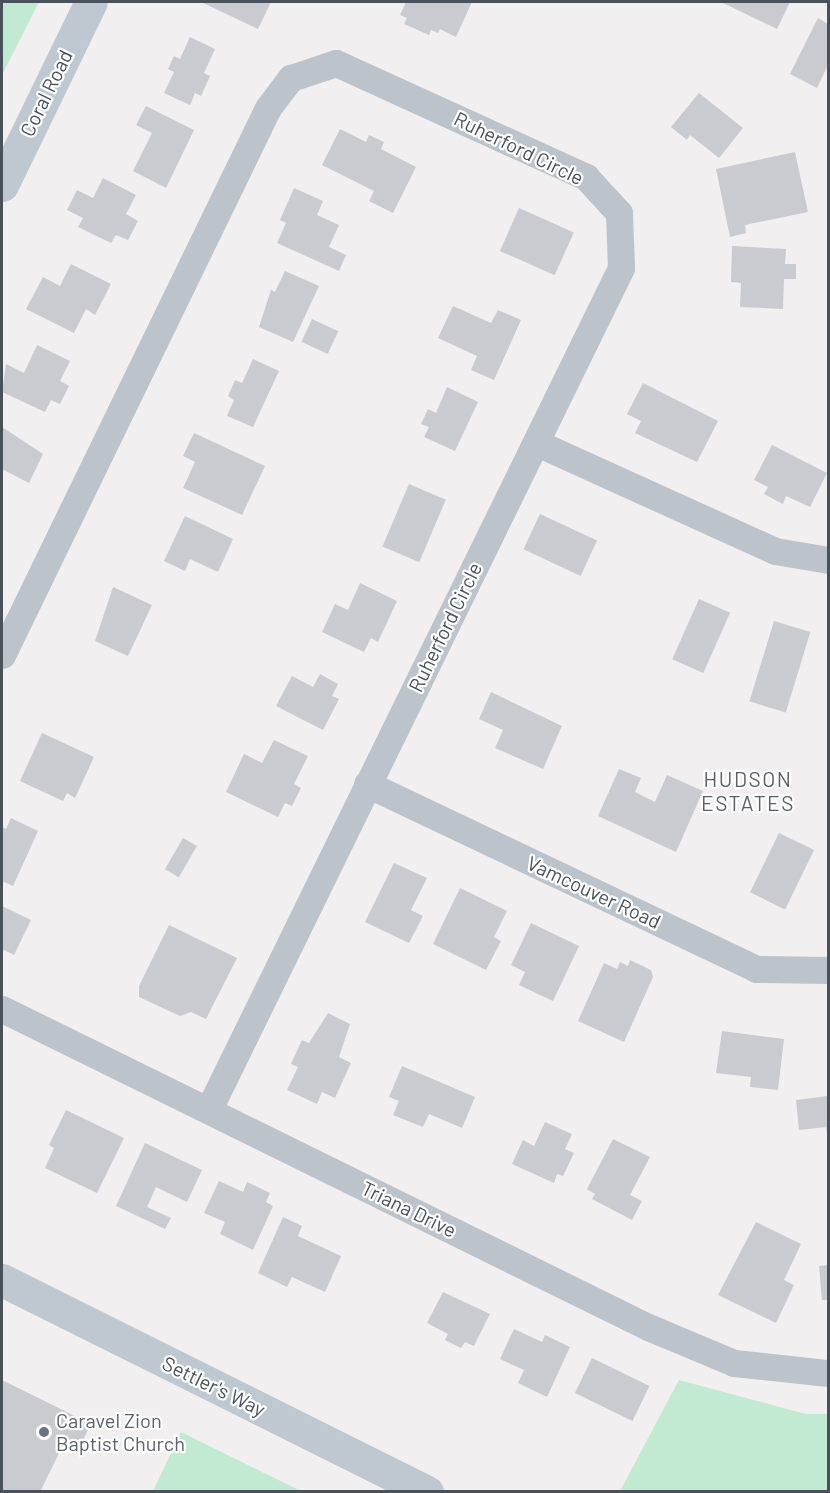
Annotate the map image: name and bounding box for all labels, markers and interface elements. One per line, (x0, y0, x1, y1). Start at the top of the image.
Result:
street label: Coral Road (15, 46, 77, 140)
street label: Ruherford Circle (450, 106, 588, 190)
street label: Ruherford Circle (403, 558, 487, 696)
district label: HUDSON ESTATES (701, 766, 795, 816)
street label: Vamcouver Road (523, 851, 665, 933)
street label: Triana Drive (358, 1176, 460, 1242)
street label: Settler's Way (159, 1351, 269, 1421)
place label: Caravel Zion Baptist Church (56, 1408, 185, 1455)
marker: Caravel Zion Baptist Church (37, 1425, 51, 1439)

